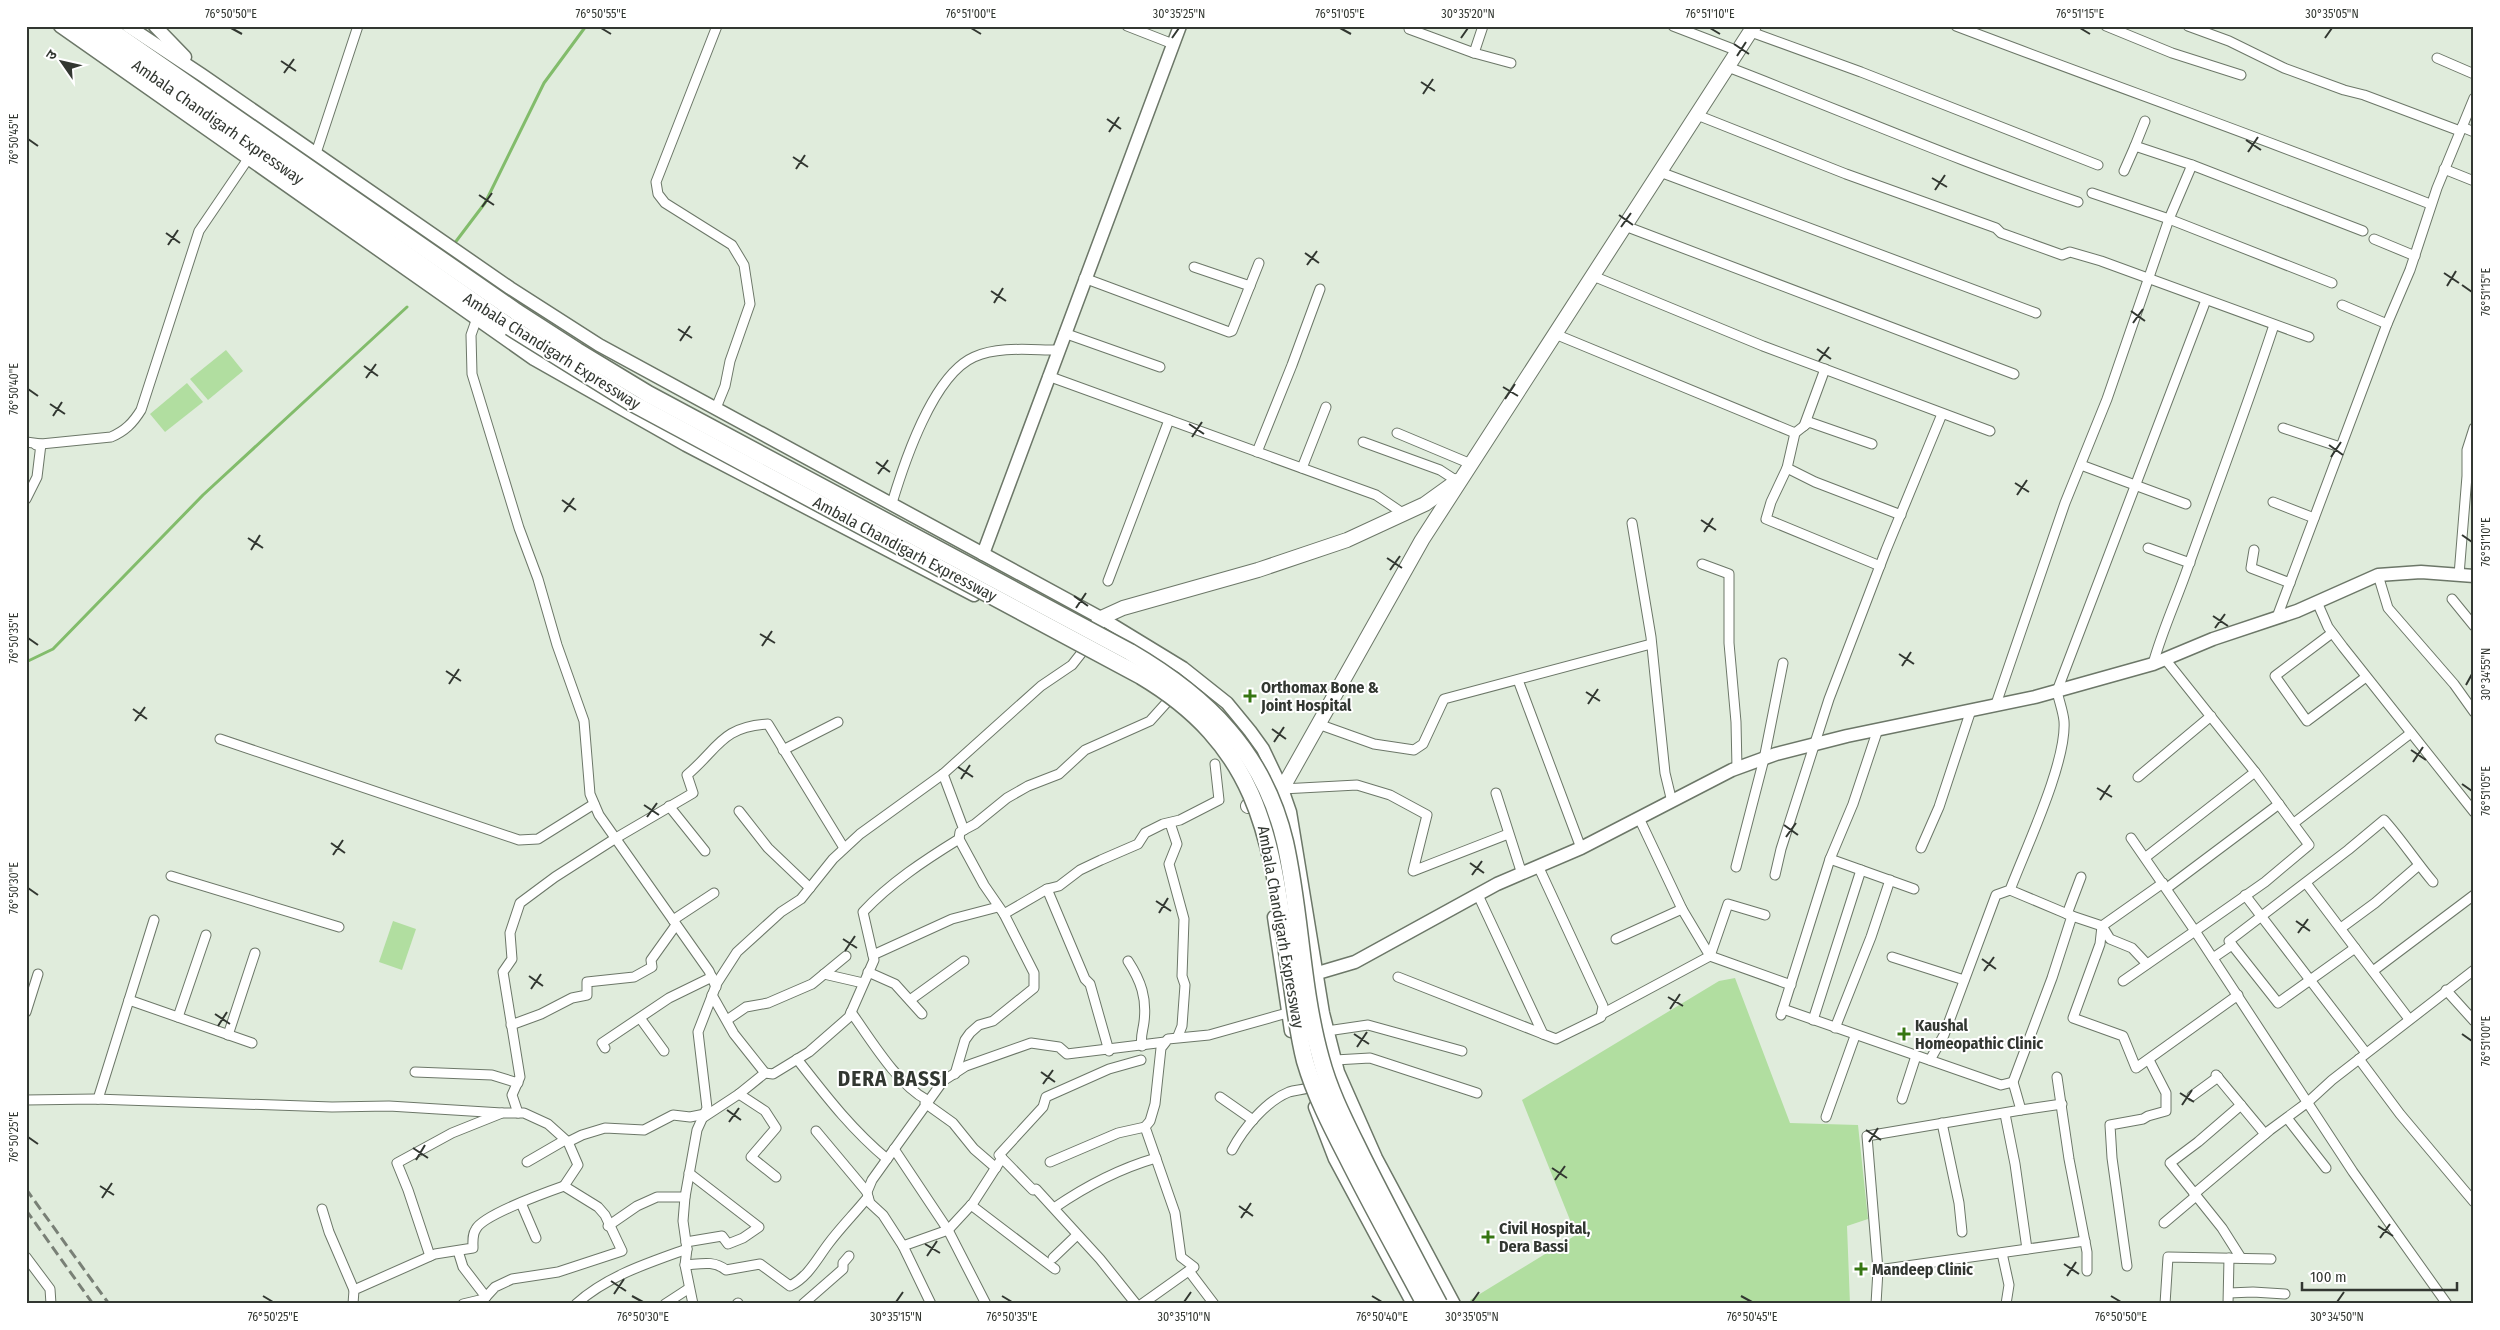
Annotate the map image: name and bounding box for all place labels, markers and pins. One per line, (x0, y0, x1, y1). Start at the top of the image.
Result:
place label: Orthomax Bone & Joint Hospital (1260, 678, 1379, 715)
marker: Orthomax Bone & Joint Hospital (1243, 689, 1257, 703)
place label: Kaushal Homeopathic Clinic (1915, 1016, 2043, 1053)
marker: Kaushal Homeopathic Clinic (1897, 1027, 1911, 1041)
place label: Civil Hospital, Dera Bassi (1499, 1219, 1591, 1256)
marker: Civil Hospital, Dera Bassi (1481, 1230, 1495, 1244)
place label: Mandeep Clinic (1872, 1260, 1973, 1279)
marker: Mandeep Clinic (1854, 1262, 1868, 1276)

